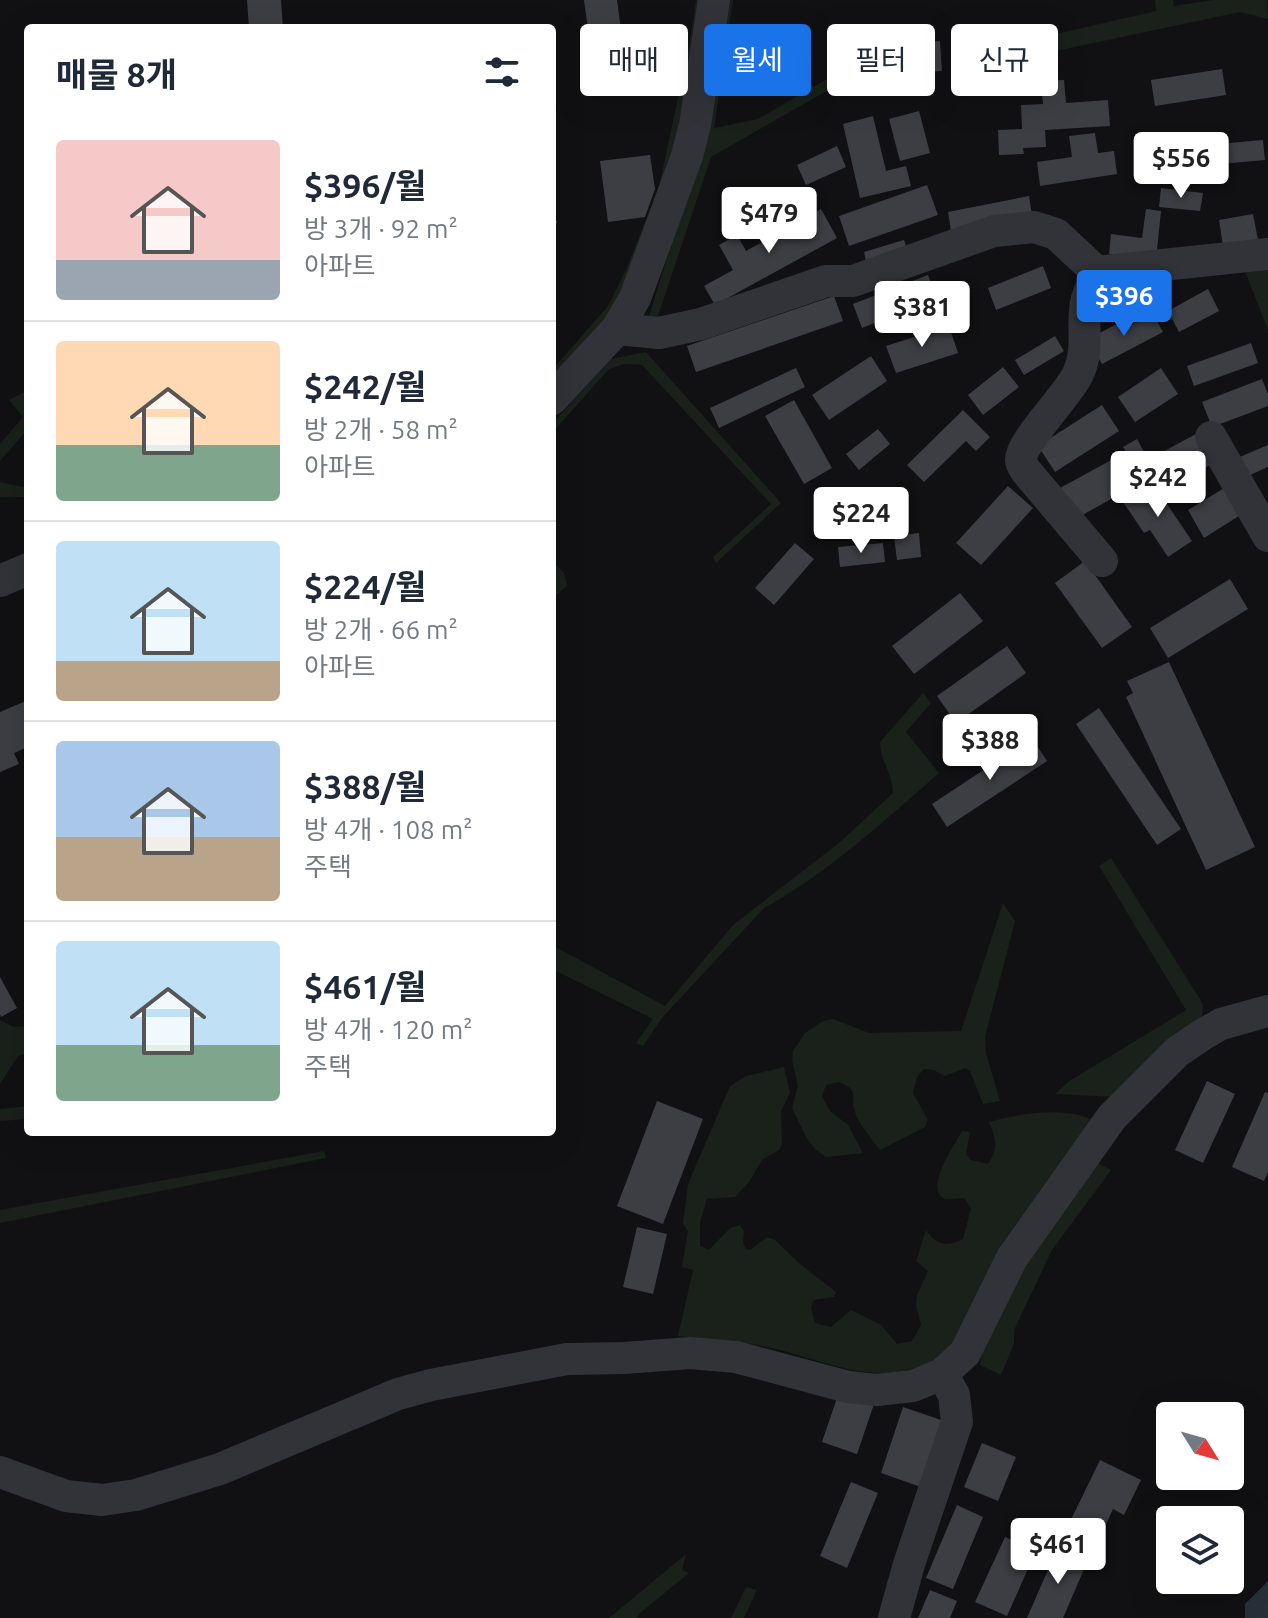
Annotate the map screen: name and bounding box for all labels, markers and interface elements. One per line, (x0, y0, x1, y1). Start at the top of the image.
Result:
chip: 매매 (580, 24, 688, 96)
chip: 월세 (704, 24, 811, 96)
chip: 필터 (827, 24, 935, 96)
chip: 신규 (951, 24, 1058, 96)
icon: filters (480, 50, 524, 94)
text: 매물 8개 (56, 55, 177, 93)
pin: $556 (1134, 132, 1228, 200)
text: $556 (1152, 143, 1210, 172)
text: $396/월 (304, 166, 426, 204)
icon: home (120, 172, 216, 268)
pin: $479 (722, 187, 816, 255)
text: $479 (740, 198, 798, 227)
text: 방 3개 · 92 m² (304, 214, 458, 243)
text: 아파트 (304, 251, 376, 280)
pin: $396 (1077, 270, 1171, 338)
pin: $381 (875, 281, 969, 349)
text: $396 (1095, 281, 1153, 310)
text: $381 (893, 292, 951, 321)
text: $242/월 (304, 367, 426, 405)
icon: home (120, 373, 216, 469)
text: 방 2개 · 58 m² (304, 415, 458, 444)
pin: $242 (1111, 451, 1205, 519)
text: 아파트 (304, 452, 376, 481)
text: $242 (1129, 462, 1187, 491)
pin: $224 (814, 487, 908, 555)
text: $224 (832, 498, 890, 527)
text: $224/월 (304, 567, 426, 605)
icon: home (120, 573, 216, 669)
text: 방 2개 · 66 m² (304, 615, 458, 644)
text: 아파트 (304, 652, 376, 681)
pin: $388 (943, 714, 1037, 782)
text: $388 (961, 725, 1019, 754)
text: $388/월 (304, 767, 426, 805)
icon: home (120, 773, 216, 869)
text: 방 4개 · 108 m² (304, 815, 472, 844)
text: 주택 (304, 852, 352, 881)
text: $461/월 (304, 967, 426, 1005)
icon: home (120, 973, 216, 1069)
text: 방 4개 · 120 m² (304, 1015, 472, 1044)
text: 주택 (304, 1052, 352, 1081)
north arrow (1156, 1402, 1244, 1490)
map controls (1156, 1402, 1244, 1594)
button: layers (1156, 1506, 1244, 1594)
pin: $461 (1011, 1518, 1105, 1586)
text: $461 (1029, 1529, 1087, 1558)

